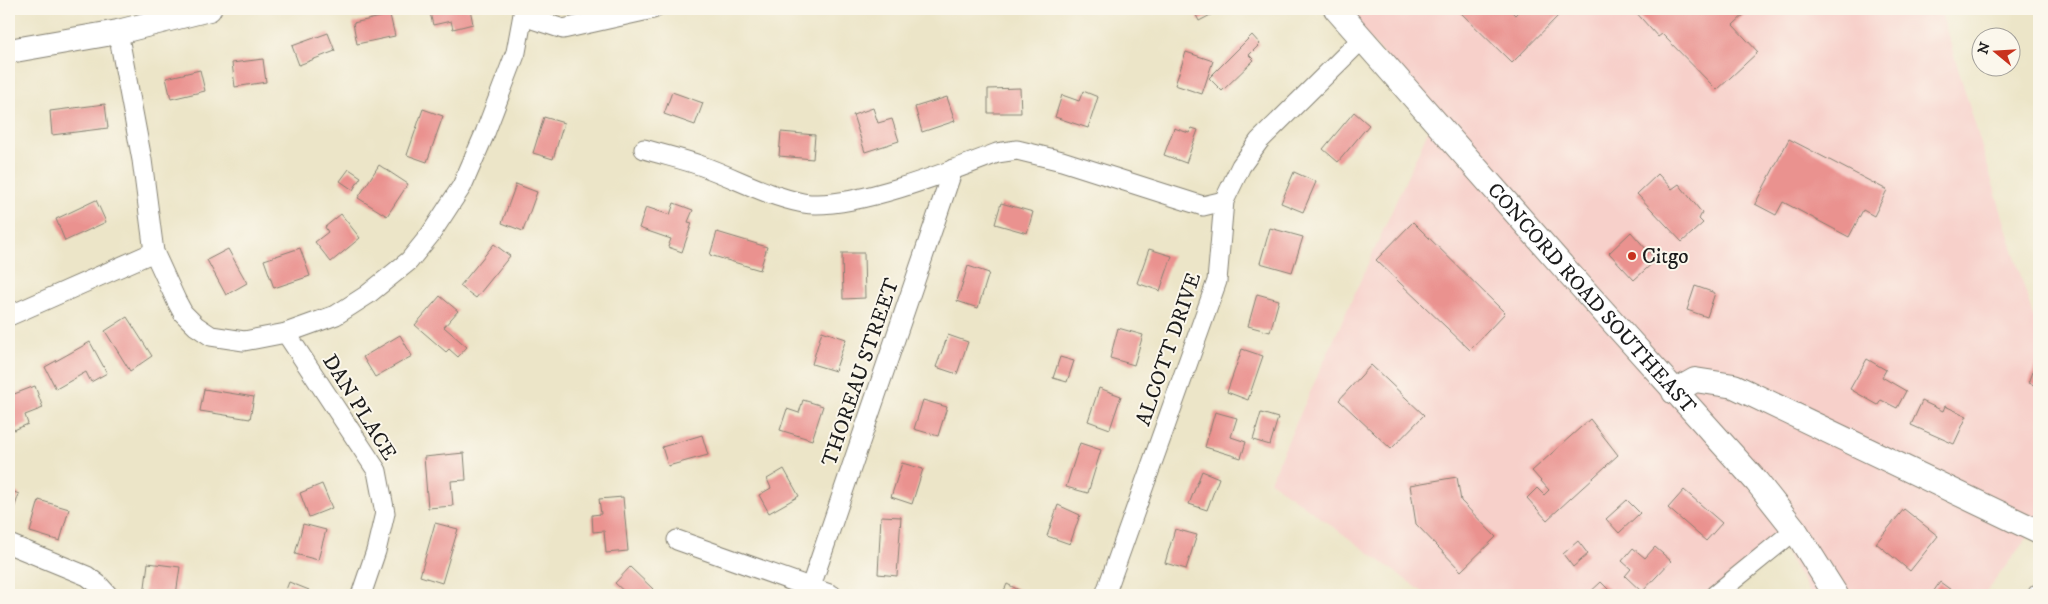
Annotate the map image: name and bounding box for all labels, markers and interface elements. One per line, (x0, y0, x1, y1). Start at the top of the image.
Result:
north arrow (1970, 28, 2020, 78)
text: N (1974, 40, 1995, 57)
street label: CONCORD ROAD SOUTHEAST (1481, 178, 1701, 420)
place label: Citgo (1642, 244, 1688, 270)
marker: Citgo (1626, 250, 1638, 262)
street label: ALCOTT DRIVE (1131, 269, 1207, 429)
street label: THOREAU STREET (817, 275, 905, 470)
street label: DAN PLACE (316, 350, 402, 466)

